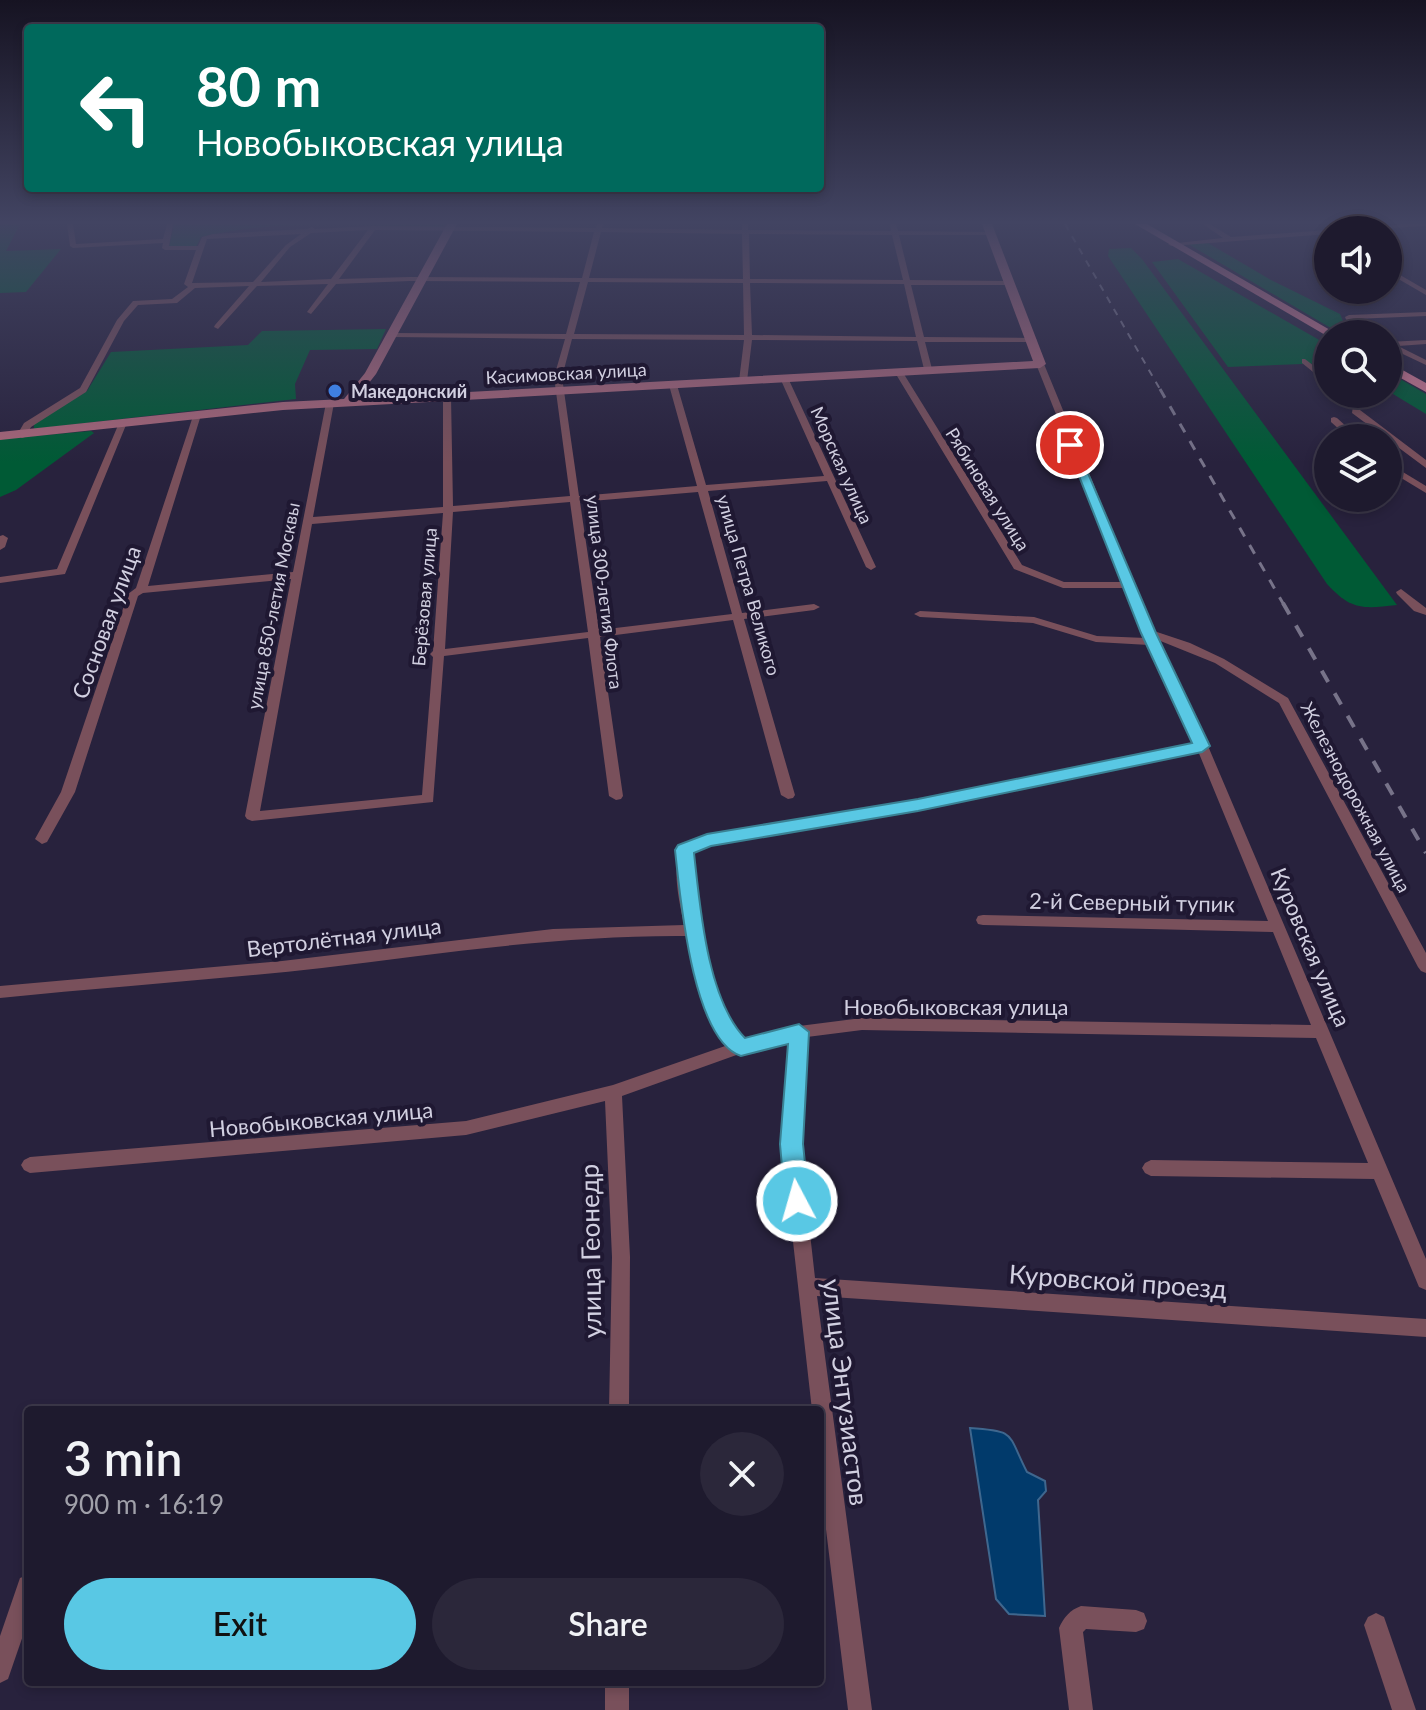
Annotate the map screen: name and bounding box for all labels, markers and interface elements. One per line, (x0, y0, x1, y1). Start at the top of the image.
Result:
text: 80 m (196, 52, 321, 119)
icon: left (64, 56, 168, 160)
text: Новобыковская улица (196, 120, 564, 164)
map controls (1314, 216, 1402, 512)
button: sound (1314, 216, 1402, 304)
button: search (1314, 320, 1402, 408)
street label: Касимовская улица (485, 358, 647, 388)
place label: Македонский (351, 380, 467, 402)
marker: Македонский (326, 382, 344, 400)
street label: Морская улица (806, 403, 878, 527)
pin (1036, 411, 1104, 479)
street label: Рябиновая улица (941, 423, 1035, 555)
icon: arrive (1048, 423, 1092, 467)
button: layers (1314, 424, 1402, 512)
street label: улица Петра Великого (713, 492, 785, 678)
street label: улица 300-летия Флота (582, 494, 628, 690)
street label: улица 850-летия Москвы (242, 501, 304, 711)
street label: Берёзовая улица (407, 527, 441, 667)
street label: Сосновая улица (66, 542, 146, 702)
street label: Железнодорожная улица (1296, 698, 1416, 896)
street label: Куровская улица (1265, 863, 1357, 1031)
street label: 2-й Северный тупик (1029, 887, 1236, 917)
street label: Вертолётная улица (245, 912, 443, 962)
street label: Новобыковская улица (844, 993, 1068, 1020)
street label: Новобыковская улица (208, 1096, 434, 1142)
position arrow (755, 1159, 839, 1243)
street label: улица Геонедр (572, 1163, 608, 1339)
street label: Куровской проезд (1008, 1257, 1228, 1305)
street label: улица Энтузиастов (816, 1277, 876, 1507)
text: 3 min (64, 1429, 182, 1486)
button: close (700, 1432, 784, 1516)
text: 900 m · 16:19 (64, 1488, 224, 1520)
button: Exit (64, 1578, 416, 1670)
button: Share (432, 1578, 784, 1670)

